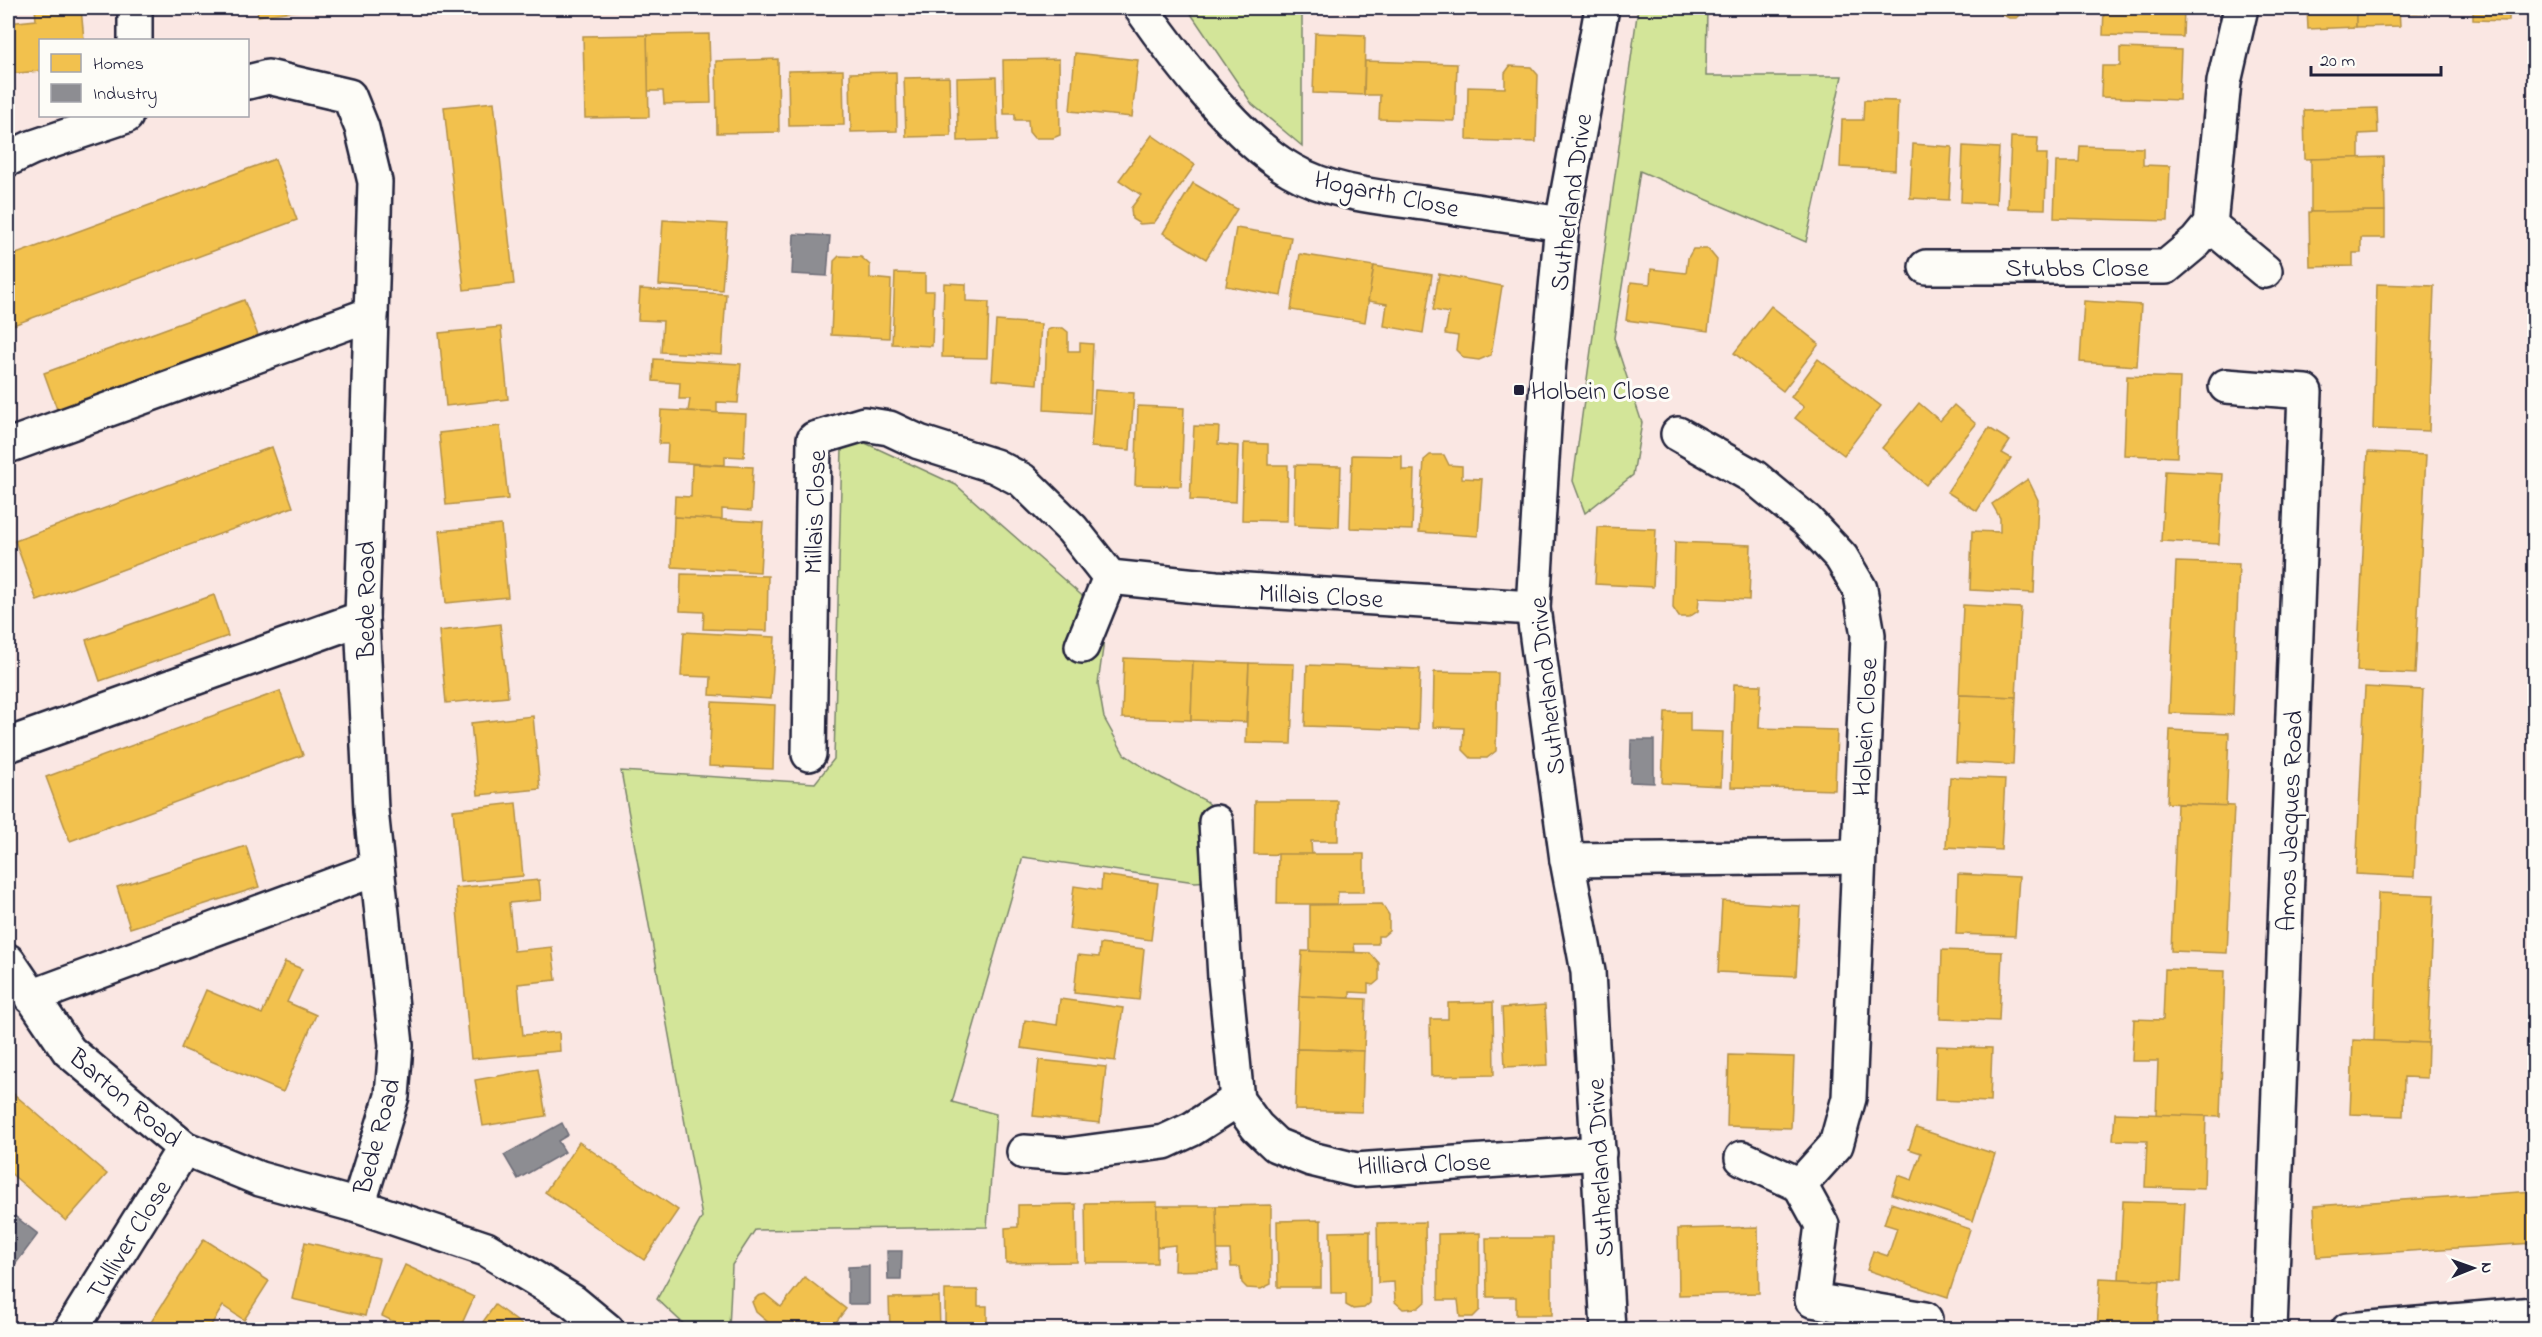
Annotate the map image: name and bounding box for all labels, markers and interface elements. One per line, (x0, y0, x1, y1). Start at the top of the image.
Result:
legend (39, 39, 249, 117)
scale bar (2311, 39, 2442, 77)
text: 20 m (2320, 49, 2355, 75)
text: Homes (93, 52, 144, 78)
text: Industry (93, 82, 157, 108)
street label: Sutherland Drive (1542, 111, 1604, 294)
street label: Hogarth Close (1311, 162, 1463, 230)
street label: Stubbs Close (2005, 251, 2149, 289)
place label: Holbein Close (1531, 374, 1670, 412)
marker: Holbein Close (1512, 383, 1526, 397)
street label: Millais Close (796, 449, 838, 575)
street label: Bede Road (349, 540, 387, 660)
street label: Millais Close (1258, 576, 1384, 620)
street label: Sutherland Drive (1521, 594, 1577, 777)
street label: Holbein Close (1844, 657, 1890, 797)
street label: Amos Jacques Road (2269, 709, 2315, 932)
street label: Barton Road (58, 1040, 189, 1158)
street label: Bede Road (345, 1074, 413, 1200)
street label: Sutherland Drive (1578, 1077, 1626, 1258)
street label: Hilliard Close (1357, 1145, 1492, 1187)
street label: Tulliver Close (78, 1173, 183, 1308)
north arrow (2443, 1238, 2503, 1298)
text: N (2474, 1262, 2498, 1274)

